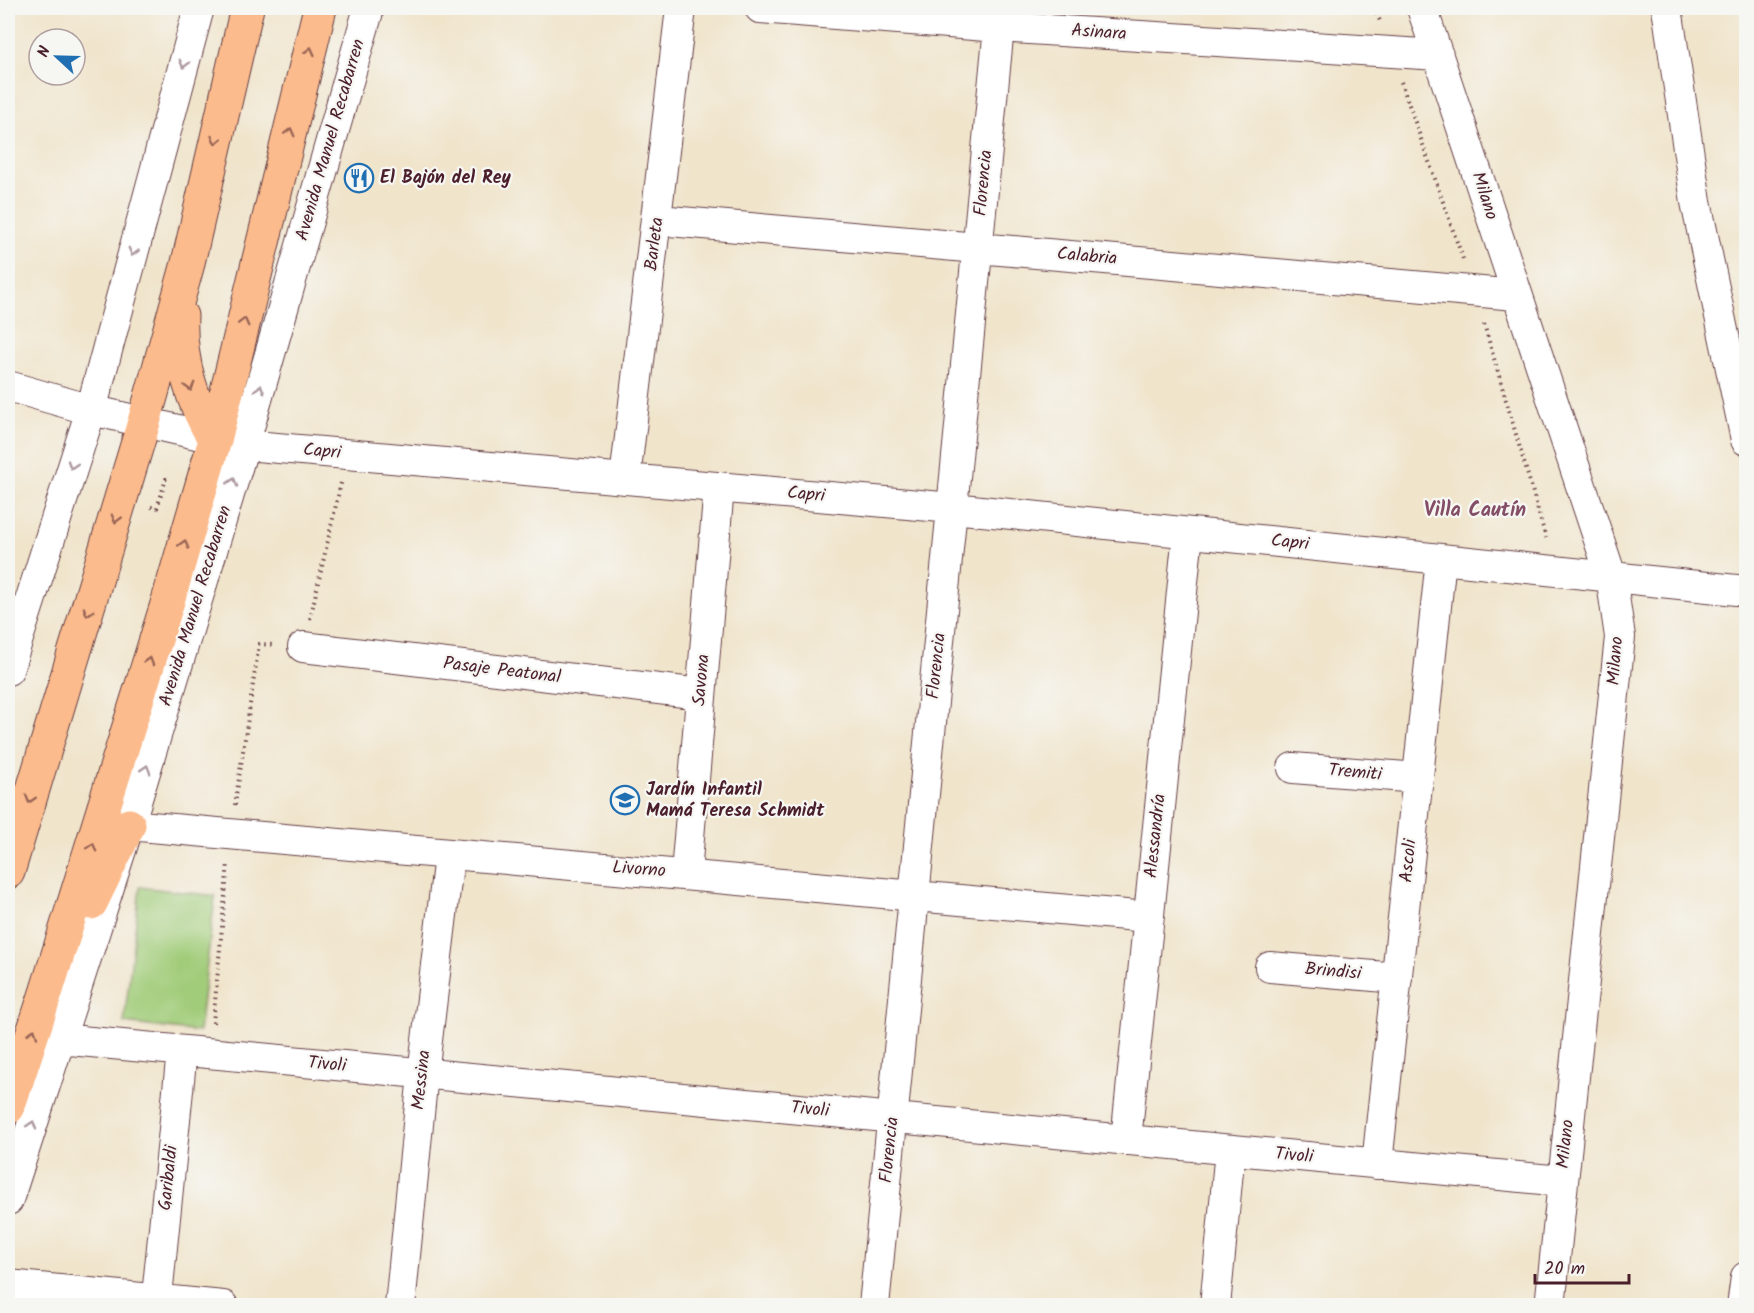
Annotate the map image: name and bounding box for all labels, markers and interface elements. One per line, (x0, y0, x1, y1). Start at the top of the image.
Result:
street label: Asinara (1070, 17, 1128, 49)
north arrow (27, 27, 87, 87)
street label: Avenida Manuel Recabarren (288, 36, 374, 244)
text: N (31, 43, 58, 61)
one-way arrow (302, 47, 315, 57)
one-way arrow (179, 58, 191, 69)
one-way arrow (283, 128, 296, 138)
one-way arrow (211, 135, 224, 145)
street label: Florencia (967, 149, 1001, 217)
restaurant icon: El Bajón del Rey (343, 162, 375, 194)
place label: El Bajón del Rey (380, 164, 512, 193)
street label: Milano (1463, 168, 1505, 224)
street label: Barleta (637, 216, 673, 272)
street label: Calabria (1056, 240, 1118, 274)
one-way arrow (128, 246, 140, 257)
one-way arrow (236, 317, 249, 327)
one-way arrow (183, 382, 196, 392)
one-way arrow (253, 384, 266, 394)
street label: Capri (302, 436, 343, 468)
one-way arrow (67, 459, 80, 470)
one-way arrow (226, 477, 238, 488)
street label: Capri (786, 479, 827, 511)
district label: Villa Cautín (1424, 495, 1526, 527)
street label: Avenida Manuel Recabarren (152, 502, 240, 710)
one-way arrow (111, 513, 123, 524)
street label: Capri (1270, 527, 1311, 559)
one-way arrow (177, 539, 190, 549)
one-way arrow (83, 606, 95, 617)
street label: Florencia (919, 631, 955, 701)
street label: Milano (1600, 636, 1632, 686)
street label: Pasaje Peatonal (442, 649, 563, 693)
street label: Savona (685, 653, 719, 707)
one-way arrow (142, 656, 154, 667)
street label: Tremiti (1327, 756, 1384, 790)
one-way arrow (139, 764, 151, 775)
place label: Jardín Infantil Mamá Teresa Schmidt (646, 776, 825, 826)
school or university icon: Jardín Infantil Mamá Teresa Schmidt (609, 784, 641, 816)
street label: Alessandría (1137, 792, 1175, 880)
one-way arrow (25, 793, 37, 804)
street label: Ascoli (1392, 837, 1426, 884)
one-way arrow (84, 842, 97, 853)
street label: Livorno (611, 854, 667, 886)
street label: Brindisi (1304, 955, 1363, 989)
one-way arrow (26, 1028, 38, 1039)
street label: Tivoli (307, 1049, 348, 1081)
street label: Messina (404, 1049, 440, 1111)
street label: Tivoli (790, 1094, 831, 1126)
street label: Florencia (872, 1115, 908, 1185)
street label: Milano (1549, 1118, 1583, 1170)
one-way arrow (25, 1120, 37, 1131)
street label: Tivoli (1274, 1140, 1315, 1172)
street label: Garibaldi (151, 1143, 187, 1212)
scale bar (1535, 1247, 1630, 1285)
text: 20 m (1544, 1255, 1585, 1284)

